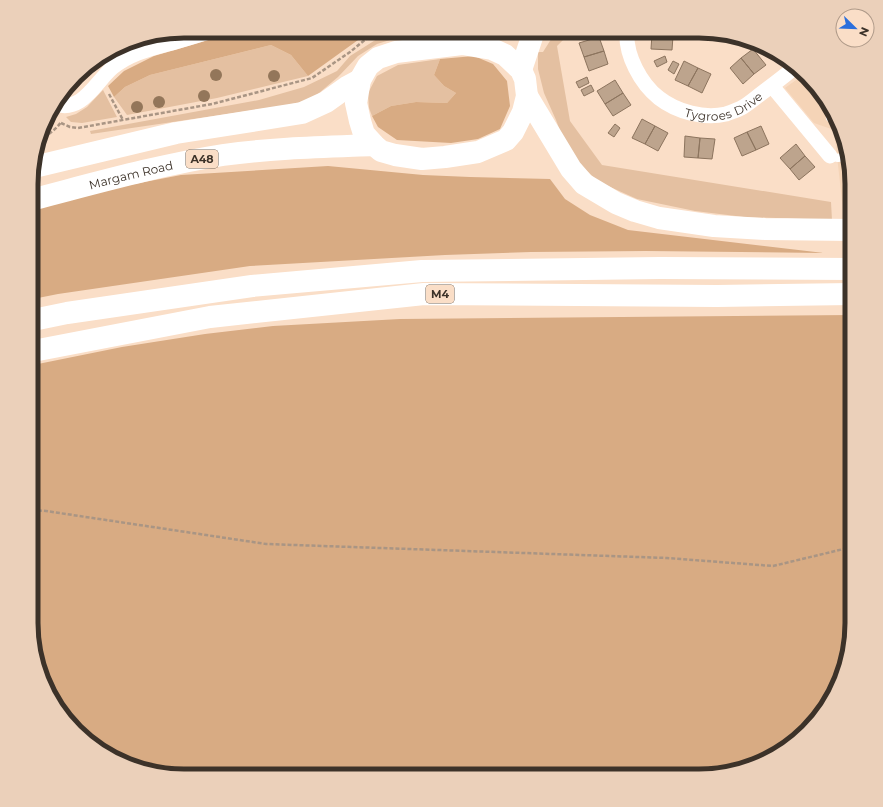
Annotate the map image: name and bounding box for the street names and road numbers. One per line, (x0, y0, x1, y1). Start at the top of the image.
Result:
street label: Tygroes Drive (683, 88, 765, 123)
road number: A48 (186, 150, 218, 168)
street label: Margam Road (87, 157, 174, 192)
road number: M4 (426, 285, 454, 303)

